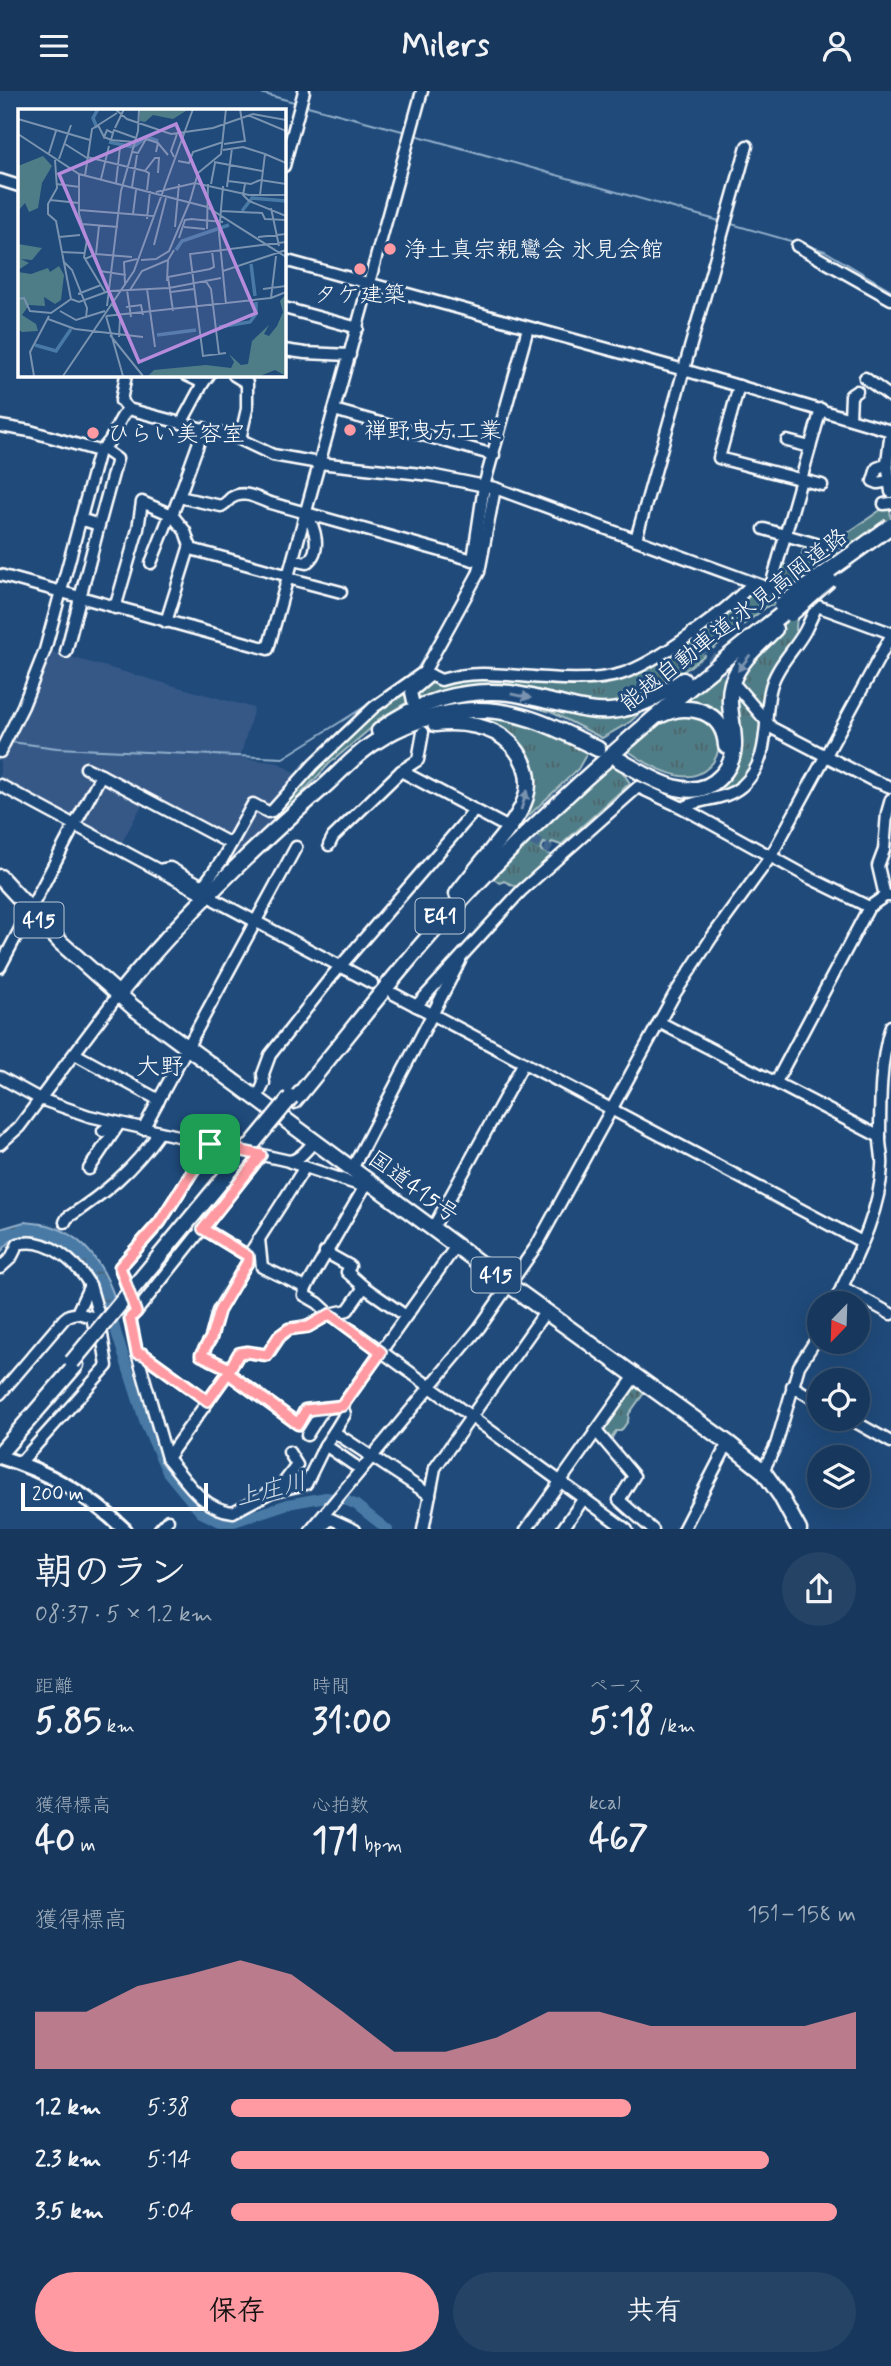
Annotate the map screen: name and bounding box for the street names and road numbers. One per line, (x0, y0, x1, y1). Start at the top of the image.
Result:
street label: 能越自動車道;氷見高岡道路 (614, 522, 854, 719)
road number: E41 (416, 899, 464, 933)
road number: 415 (14, 903, 64, 937)
street label: 国道415号 (362, 1145, 464, 1231)
road number: 415 (472, 1257, 520, 1293)

